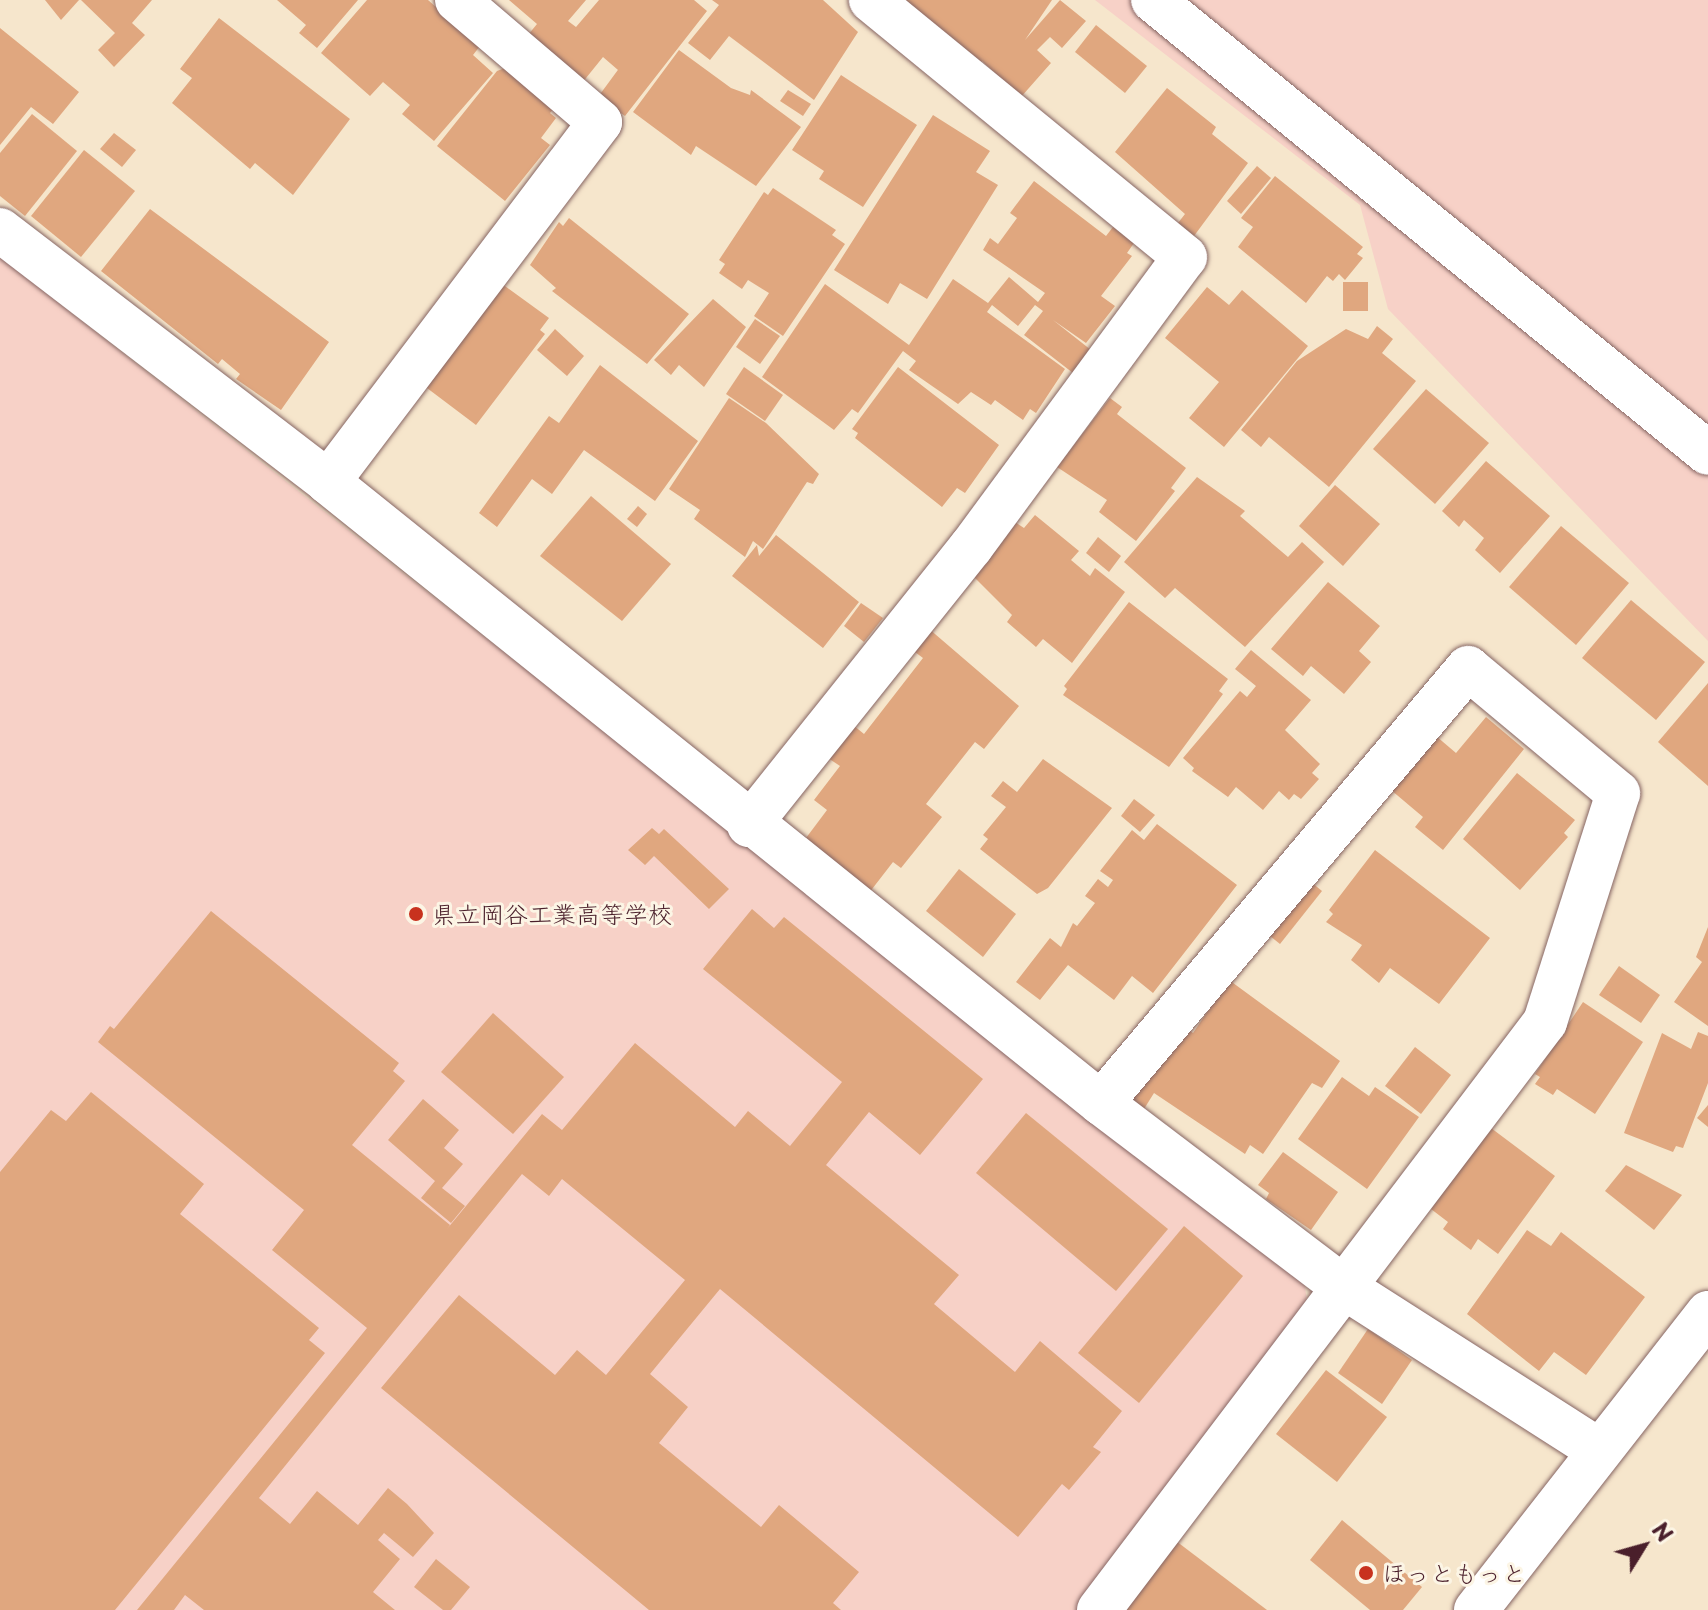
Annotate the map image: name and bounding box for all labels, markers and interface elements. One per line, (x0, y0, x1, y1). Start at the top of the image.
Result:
place label: 県立岡谷工業高等学校 (432, 900, 672, 928)
marker: 県立岡谷工業高等学校 (407, 905, 425, 923)
north arrow (1604, 1506, 1684, 1586)
text: N (1645, 1514, 1682, 1548)
place label: ほっともっと (1382, 1559, 1526, 1587)
marker: ほっともっと (1357, 1564, 1375, 1582)

